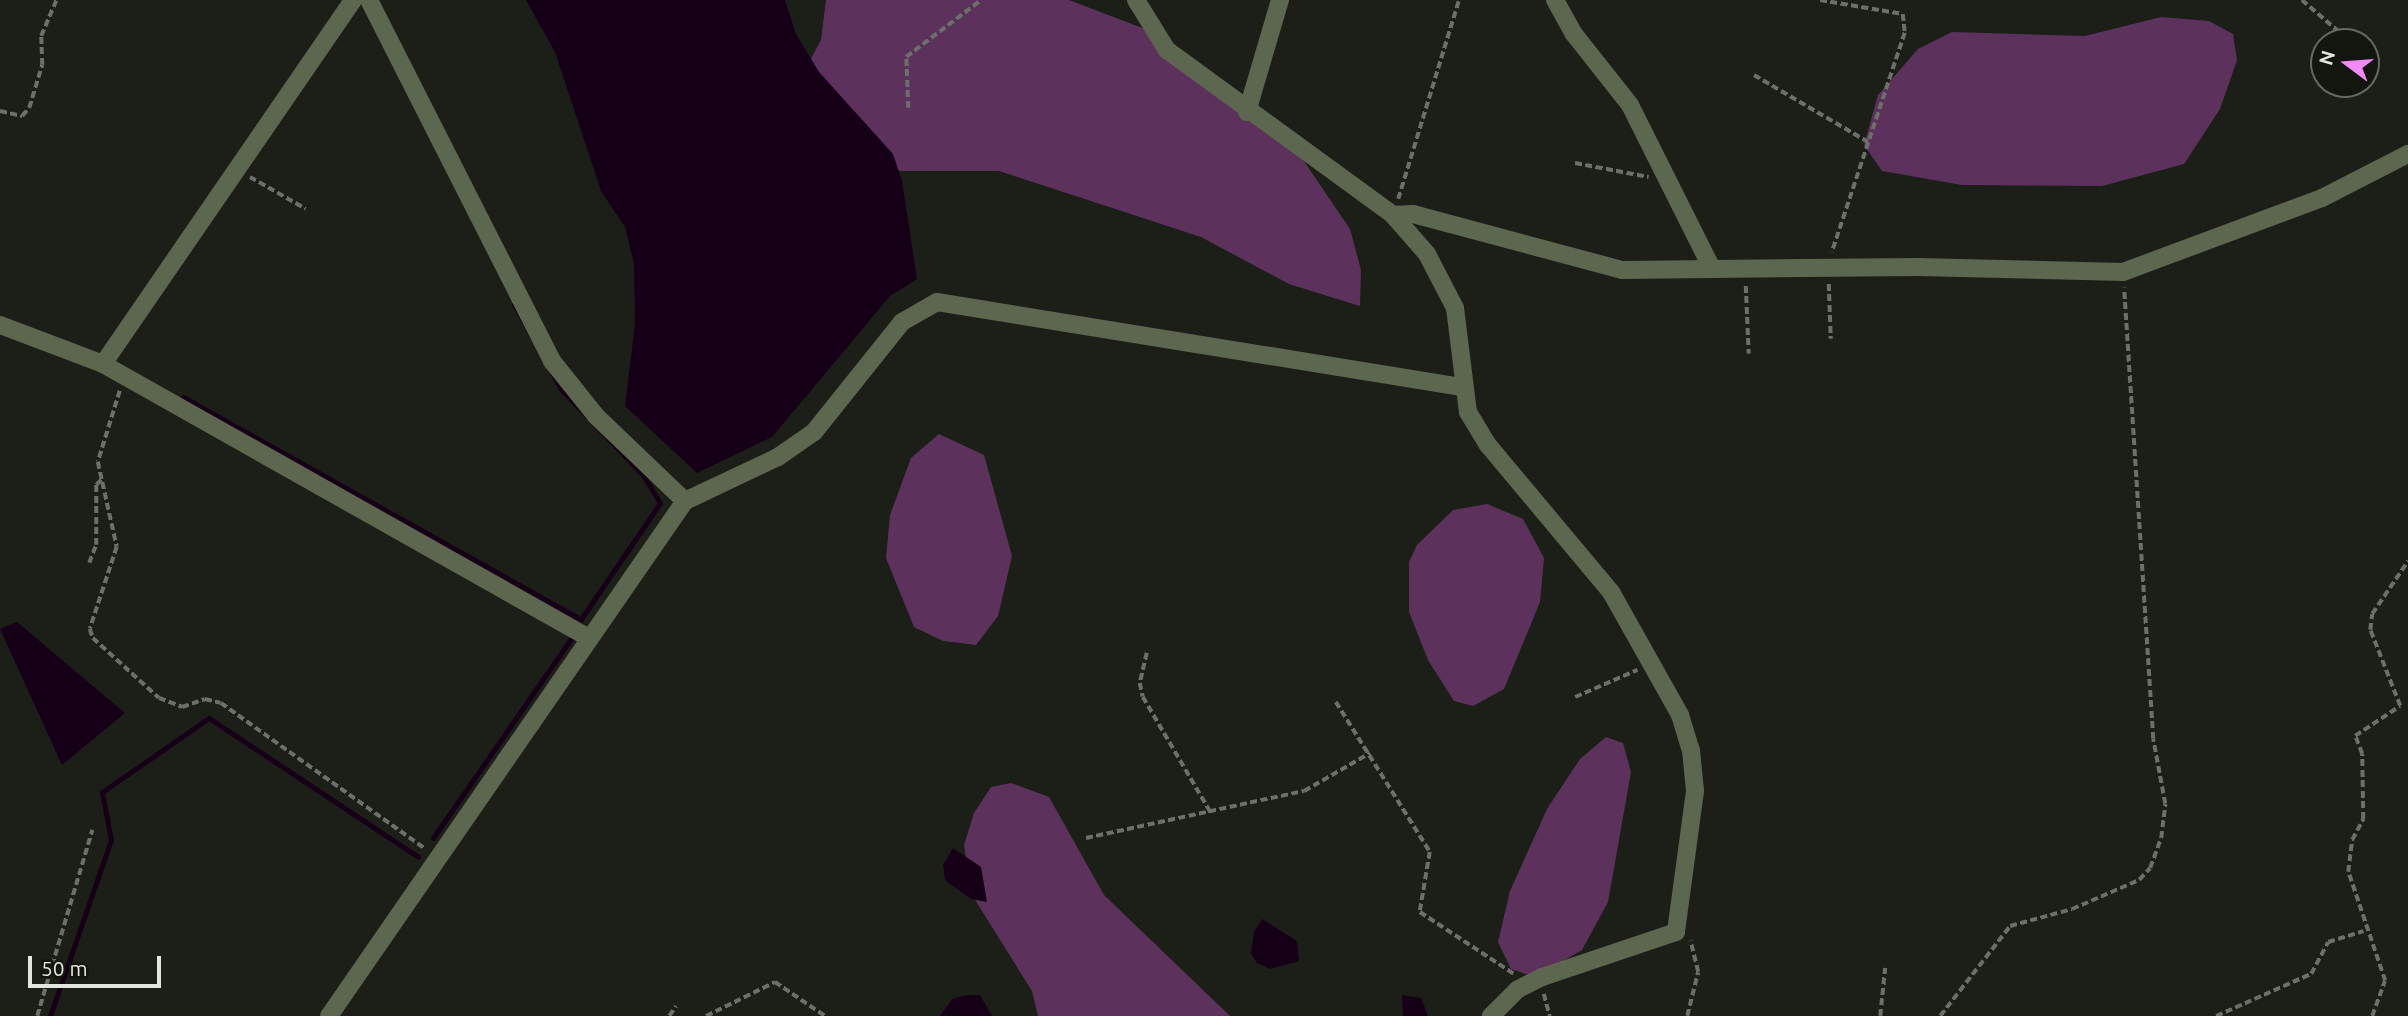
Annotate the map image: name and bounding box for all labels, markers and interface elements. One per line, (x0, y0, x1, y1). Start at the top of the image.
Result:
north arrow (2310, 28, 2380, 98)
text: N (2314, 48, 2339, 68)
scale bar (32, 942, 164, 986)
text: 50 m (41, 956, 88, 980)

